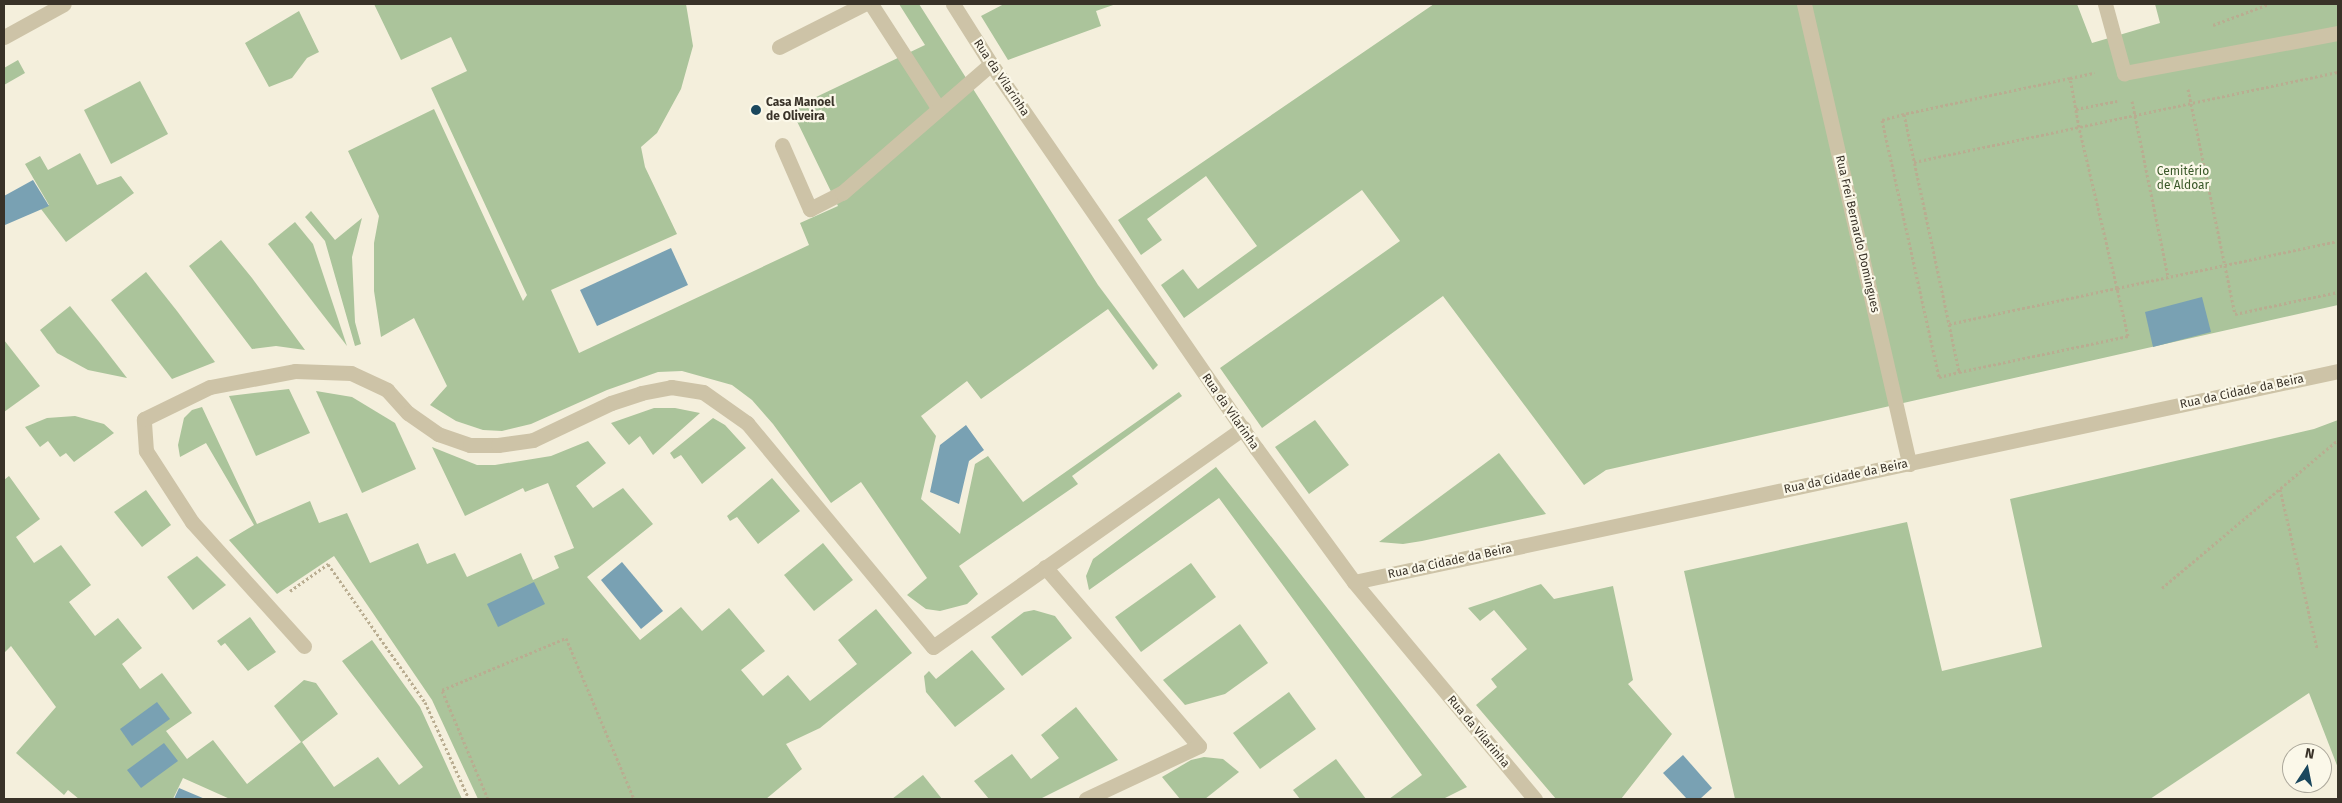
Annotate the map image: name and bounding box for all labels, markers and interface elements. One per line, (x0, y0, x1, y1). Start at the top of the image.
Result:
street label: Rua da Vilarinha (970, 37, 1032, 119)
place label: Casa Manoel de Oliveira (766, 96, 834, 124)
marker: Casa Manoel de Oliveira (750, 104, 762, 116)
street label: Rua Frei Bernardo Domingues (1832, 154, 1882, 314)
park label: Cemitério de Aldoar (2157, 165, 2209, 193)
street label: Rua da Vilarinha (1198, 371, 1262, 453)
street label: Rua da Cidade da Beira (2179, 372, 2305, 412)
street label: Rua da Cidade da Beira (1783, 457, 1909, 497)
street label: Rua da Cidade da Beira (1387, 542, 1513, 582)
street label: Rua da Vilarinha (1444, 693, 1512, 771)
north arrow (2282, 743, 2332, 793)
text: N (2304, 745, 2316, 763)

